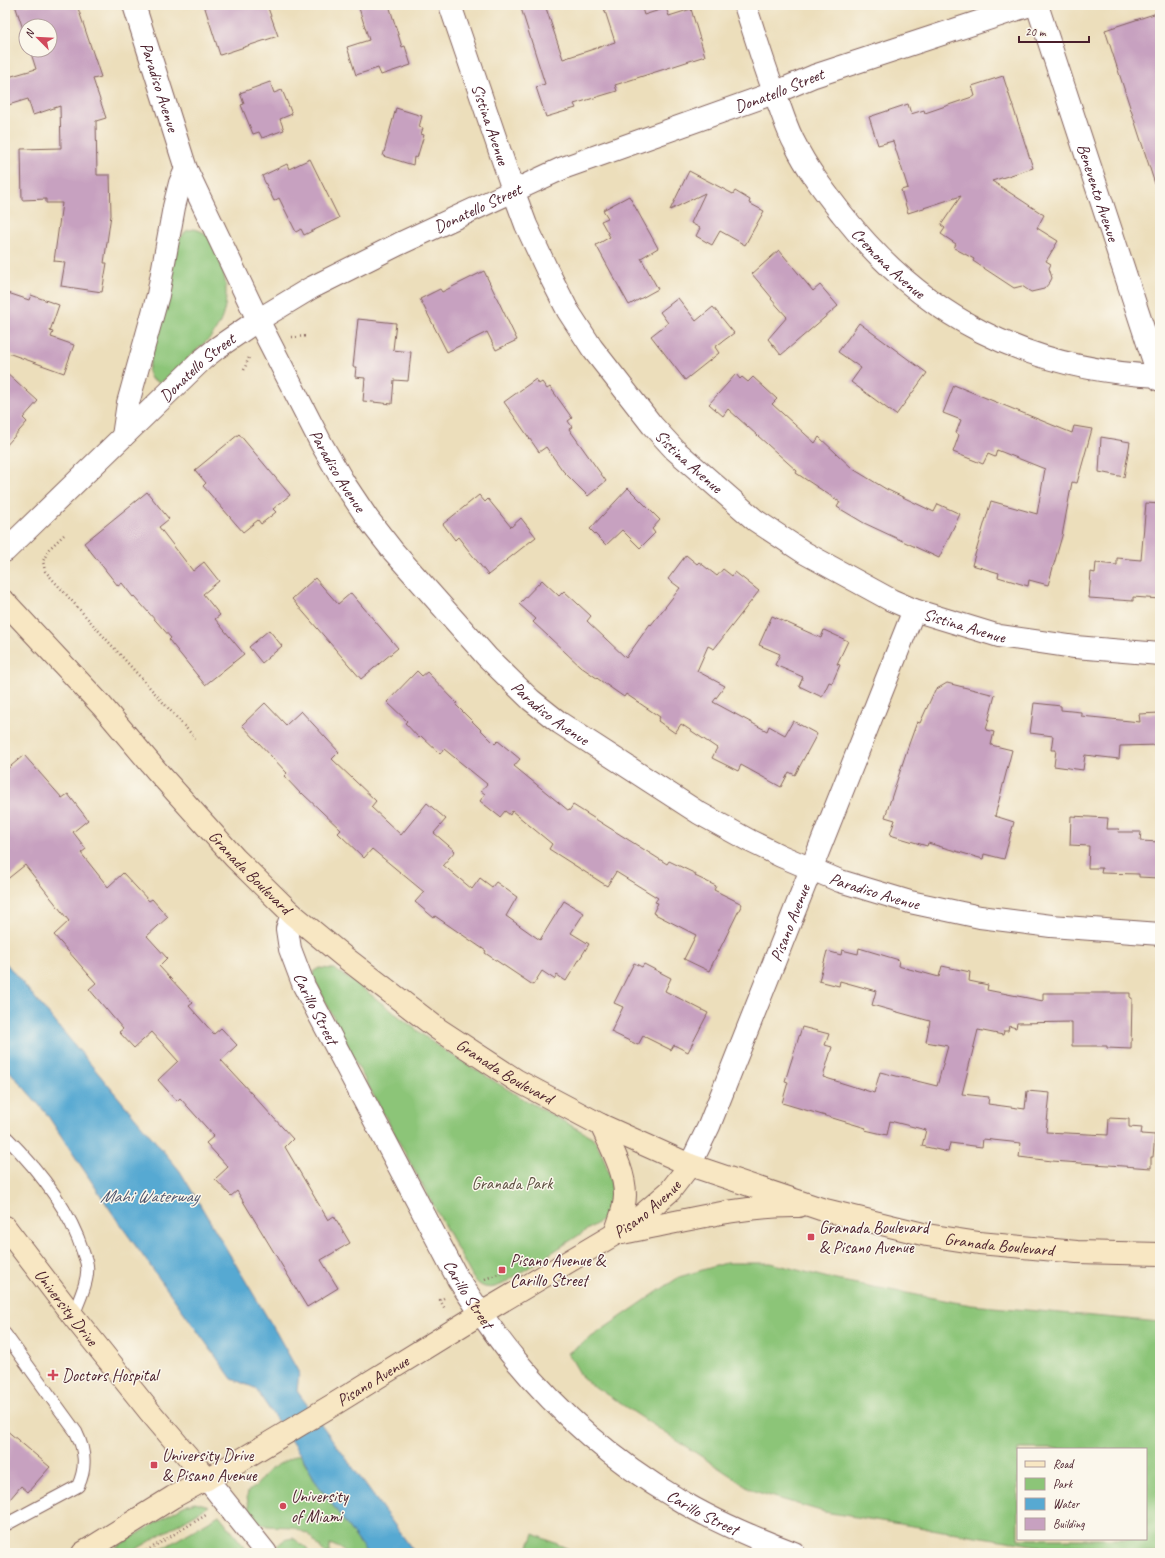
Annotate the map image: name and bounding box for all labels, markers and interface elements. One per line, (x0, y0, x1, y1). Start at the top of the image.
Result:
north arrow (18, 18, 58, 58)
scale bar (1019, 18, 1089, 44)
text: 20 m (1025, 24, 1047, 40)
text: N (21, 26, 38, 40)
street label: Paradiso Avenue (136, 40, 184, 136)
street label: Donatello Street (731, 62, 828, 117)
street label: Sistina Avenue (467, 81, 515, 169)
street label: Benevento Avenue (1073, 141, 1125, 245)
street label: Donatello Street (430, 177, 527, 237)
street label: Cremona Avenue (847, 223, 931, 304)
street label: Donatello Street (155, 327, 241, 406)
street label: Sistina Avenue (651, 425, 728, 498)
street label: Paradiso Avenue (305, 426, 372, 517)
street label: Sistina Avenue (921, 603, 1008, 647)
street label: Paradiso Avenue (507, 676, 594, 750)
street label: Granada Boulevard (204, 826, 298, 920)
street label: Paradiso Avenue (826, 867, 923, 914)
street label: Pisano Avenue (765, 880, 815, 964)
street label: Carillo Street (289, 970, 344, 1050)
street label: Granada Boulevard (453, 1033, 559, 1109)
park label: Granada Park (472, 1173, 554, 1194)
street label: Pisano Avenue (609, 1175, 686, 1243)
water label: Mahi Waterway (100, 1185, 201, 1207)
place label: Granada Boulevard & Pisano Avenue (819, 1217, 931, 1258)
street label: Granada Boulevard (943, 1227, 1057, 1261)
marker: Granada Boulevard & Pisano Avenue (806, 1232, 816, 1242)
place label: Pisano Avenue & Carillo Street (510, 1250, 607, 1291)
street label: Carillo Street (439, 1256, 500, 1334)
street label: University Drive (30, 1265, 104, 1351)
marker: Pisano Avenue & Carillo Street (497, 1265, 507, 1275)
street label: Pisano Avenue (332, 1350, 414, 1411)
place label: Doctors Hospital (62, 1365, 161, 1386)
marker: Doctors Hospital (47, 1369, 59, 1381)
place label: University Drive & Pisano Avenue (162, 1445, 258, 1486)
legend (1017, 1448, 1147, 1540)
text: Road (1053, 1456, 1075, 1472)
marker: University Drive & Pisano Avenue (149, 1460, 159, 1470)
text: Park (1053, 1476, 1074, 1492)
street label: Carillo Street (663, 1485, 744, 1541)
place label: University of Miami (291, 1486, 349, 1527)
text: Water (1053, 1496, 1081, 1512)
marker: University of Miami (278, 1501, 288, 1511)
text: Building (1053, 1516, 1085, 1532)

